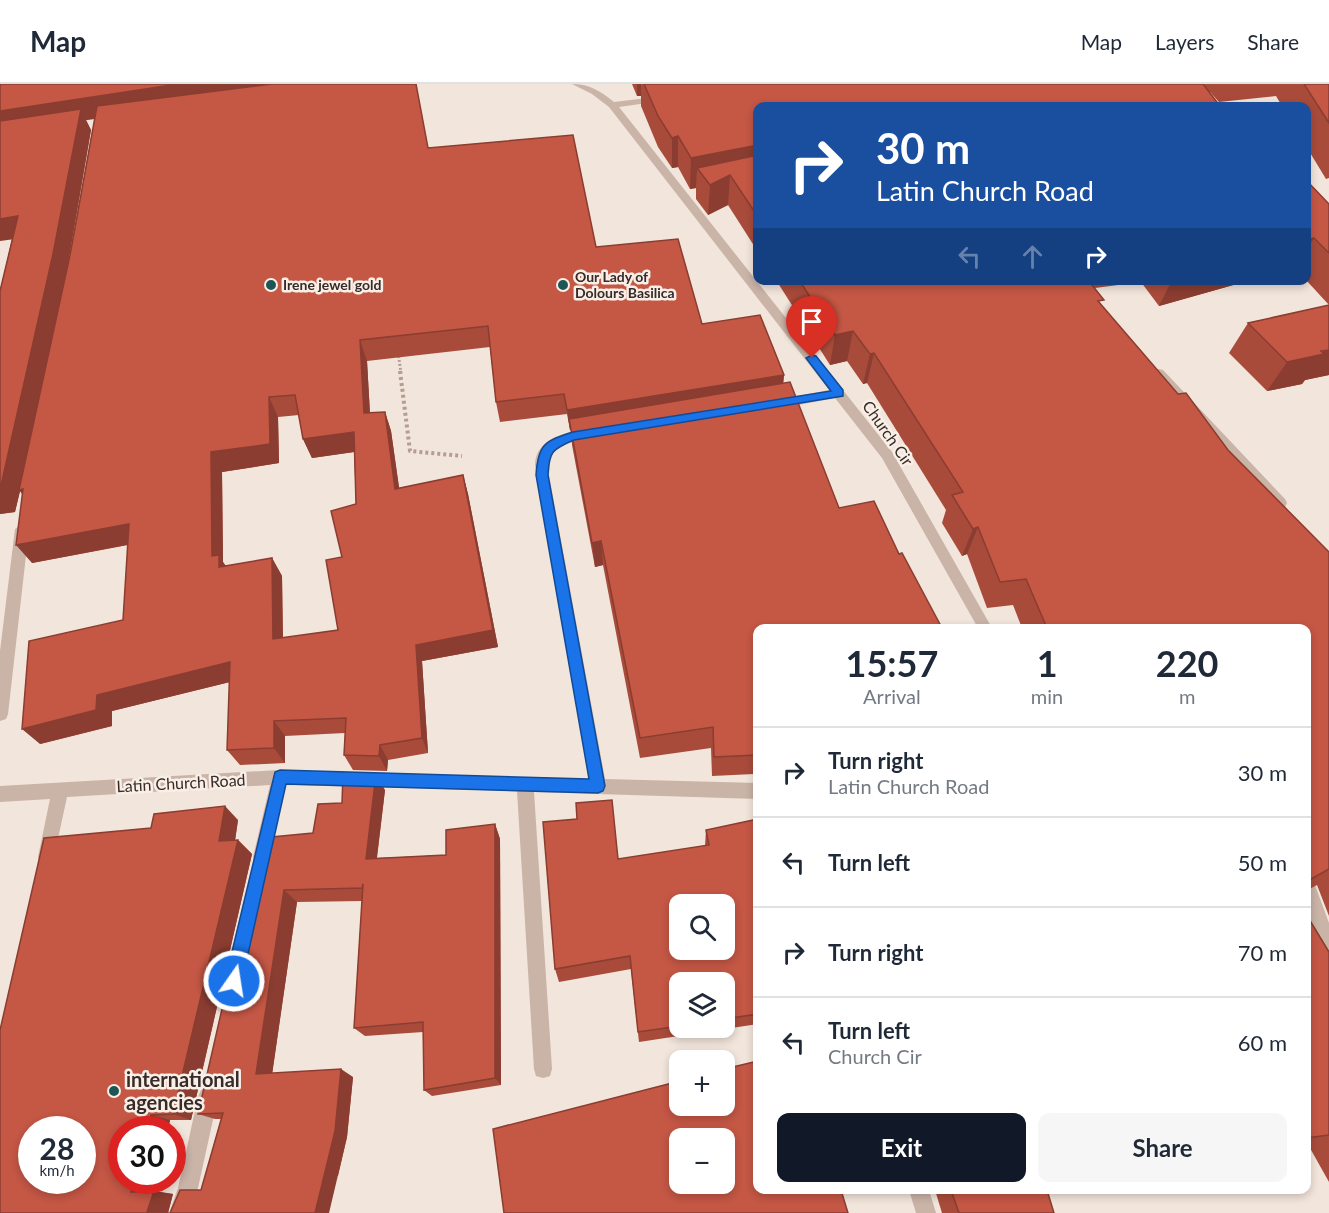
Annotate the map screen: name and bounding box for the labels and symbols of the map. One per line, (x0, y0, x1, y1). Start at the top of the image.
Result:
place label: Our Lady of Dolours Basilica (575, 268, 675, 301)
place label: Irene jewel gold (283, 276, 382, 293)
marker: Irene jewel gold (264, 278, 278, 292)
marker: Our Lady of Dolours Basilica (556, 278, 570, 292)
pin (786, 296, 837, 358)
street label: Church Cir (859, 397, 918, 469)
street label: Latin Church Road (116, 770, 246, 795)
position arrow (202, 949, 266, 1013)
place label: international agencies (126, 1067, 240, 1114)
marker: international agencies (107, 1084, 121, 1098)
speed limit sign: 30 (108, 1116, 186, 1194)

